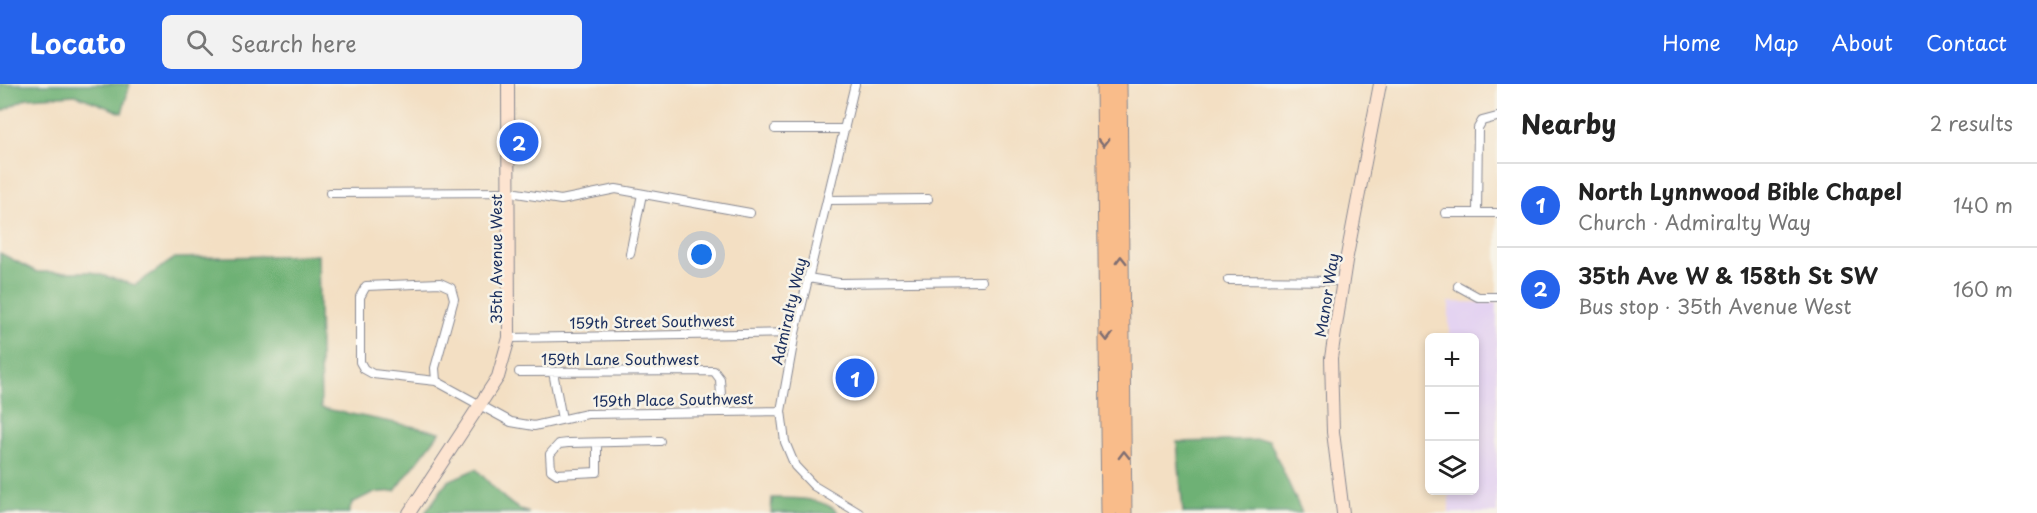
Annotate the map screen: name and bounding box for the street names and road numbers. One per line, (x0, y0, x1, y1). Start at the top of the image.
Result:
street label: 35th Avenue West (484, 194, 507, 324)
street label: Manor Way (1308, 251, 1344, 339)
street label: Admiralty Way (764, 255, 812, 367)
street label: 159th Street Southwest (569, 308, 735, 334)
street label: 159th Lane Southwest (541, 347, 699, 370)
street label: 159th Place Southwest (592, 386, 754, 412)

